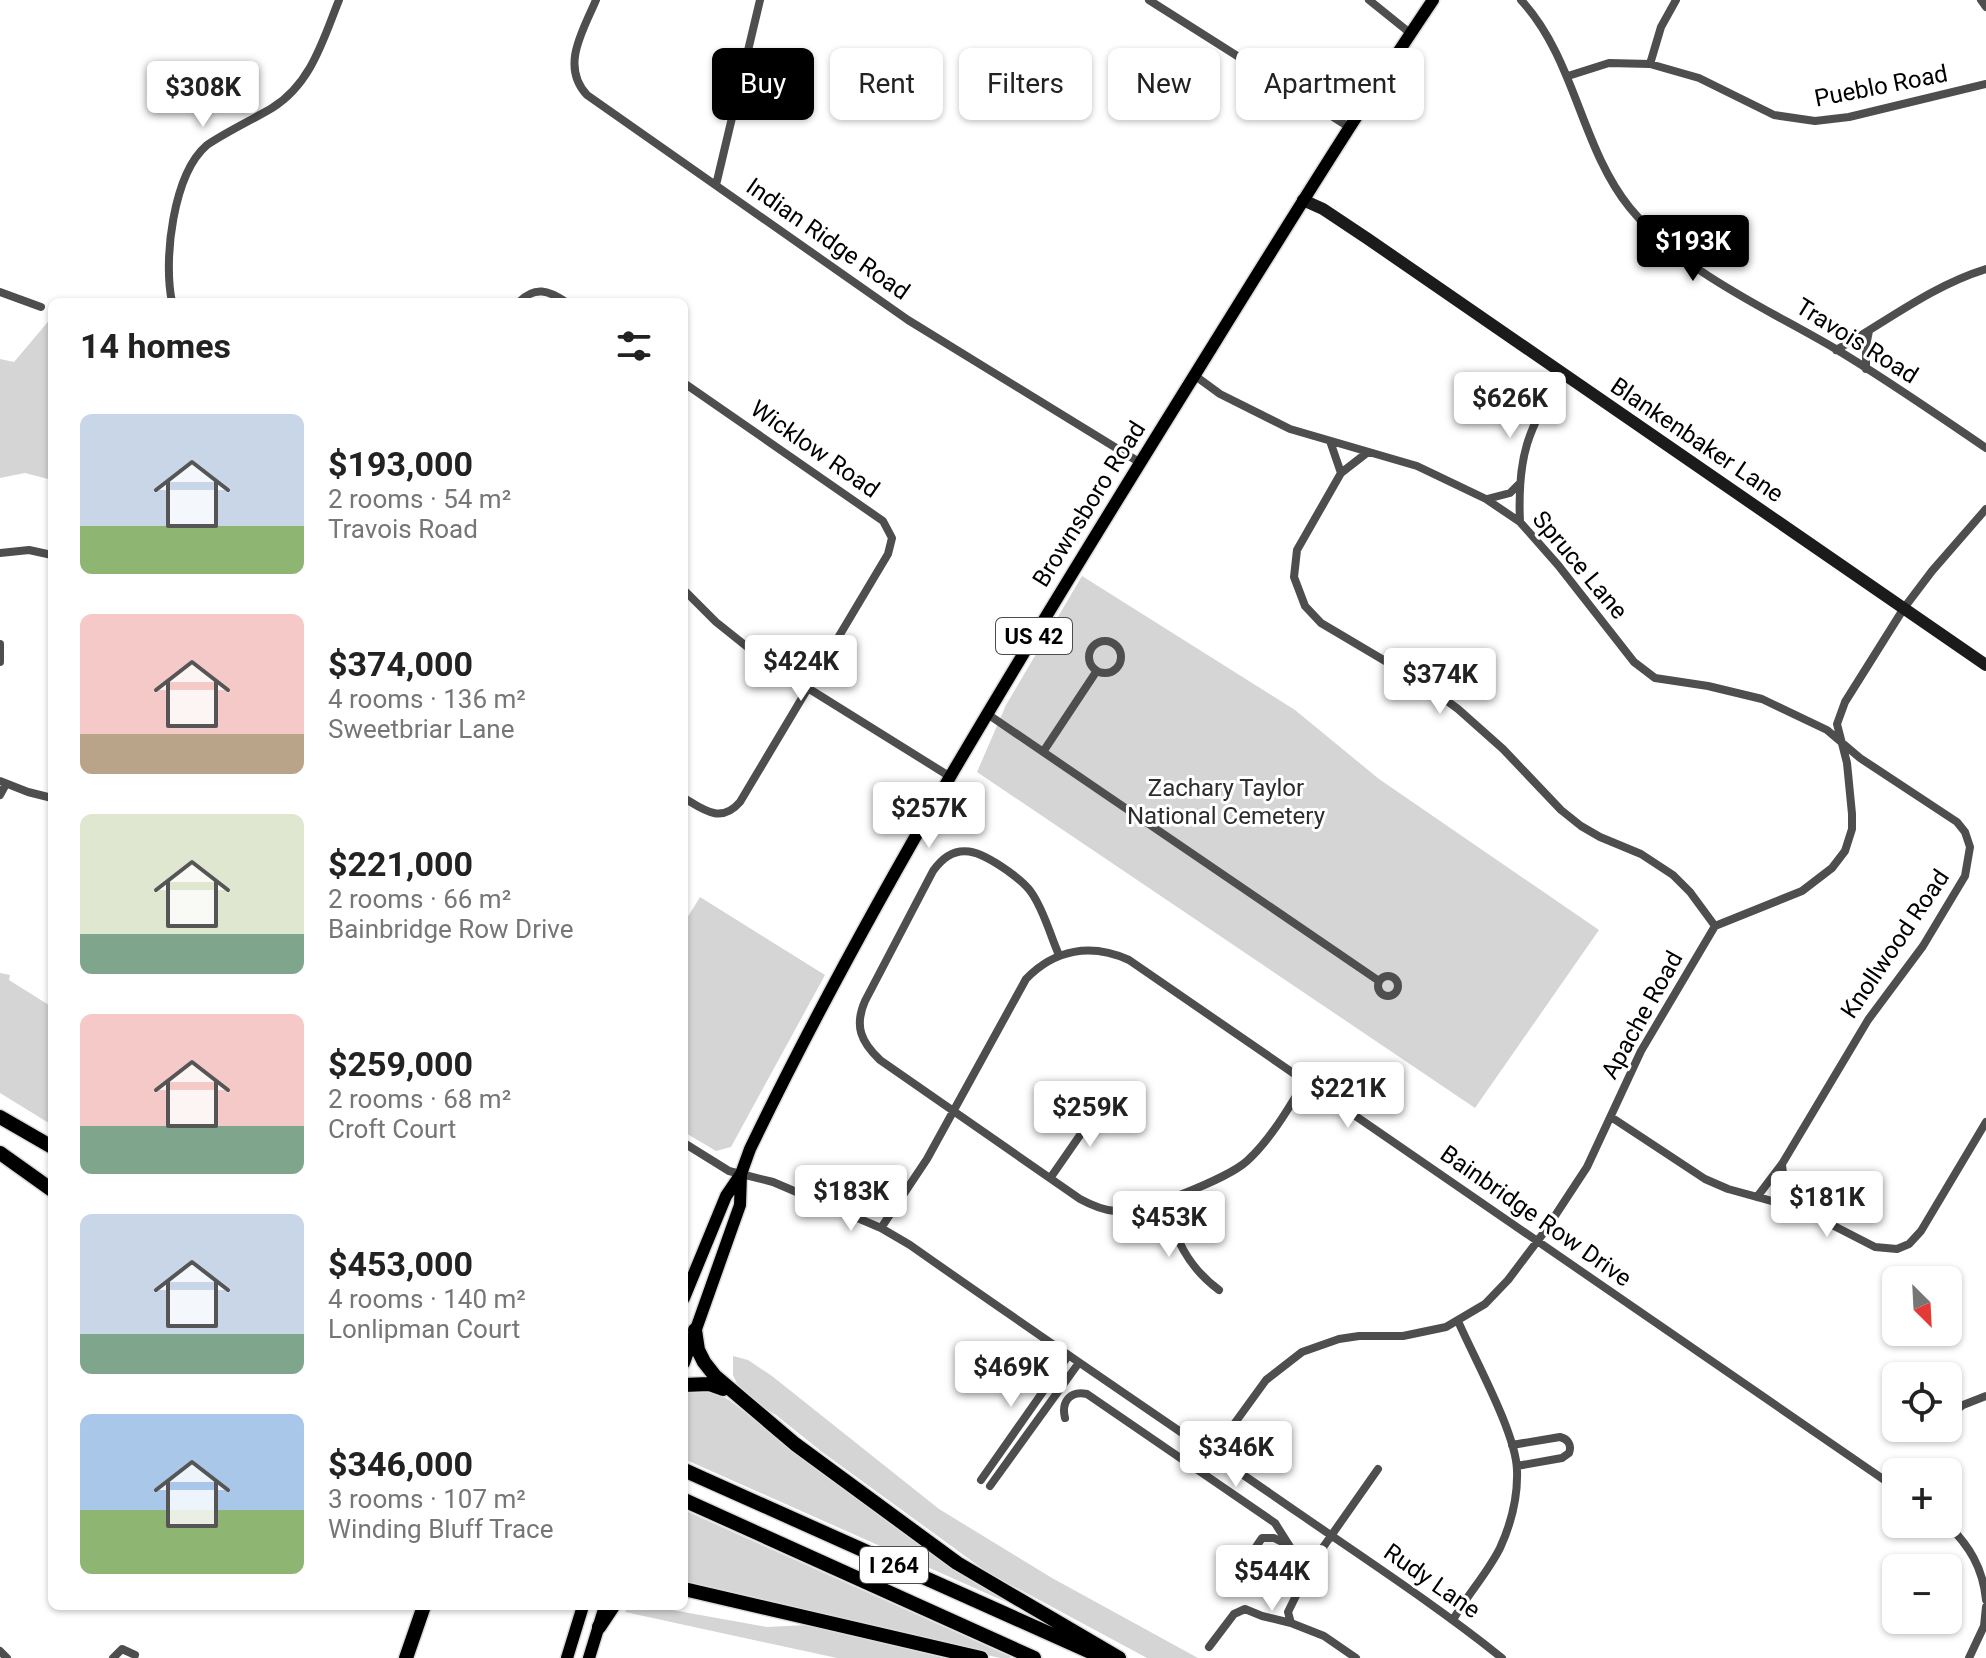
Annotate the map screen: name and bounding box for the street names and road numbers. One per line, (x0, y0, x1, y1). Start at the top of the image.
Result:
street label: Pueblo Road (1812, 59, 1950, 113)
street label: Indian Ridge Road (741, 172, 915, 306)
street label: Travois Road (1791, 292, 1923, 390)
street label: Blankenbaker Lane (1605, 372, 1789, 508)
street label: Wicklow Road (745, 394, 885, 504)
street label: Brownsboro Road (1027, 416, 1151, 592)
street label: Spruce Lane (1527, 505, 1633, 625)
road number: US 42 (996, 618, 1072, 654)
street label: Knollwood Road (1835, 864, 1955, 1024)
street label: Apache Road (1595, 946, 1689, 1084)
street label: Bainbridge Row Drive (1435, 1140, 1637, 1292)
street label: Rudy Lane (1379, 1538, 1485, 1624)
road number: I 264 (860, 1547, 928, 1583)

